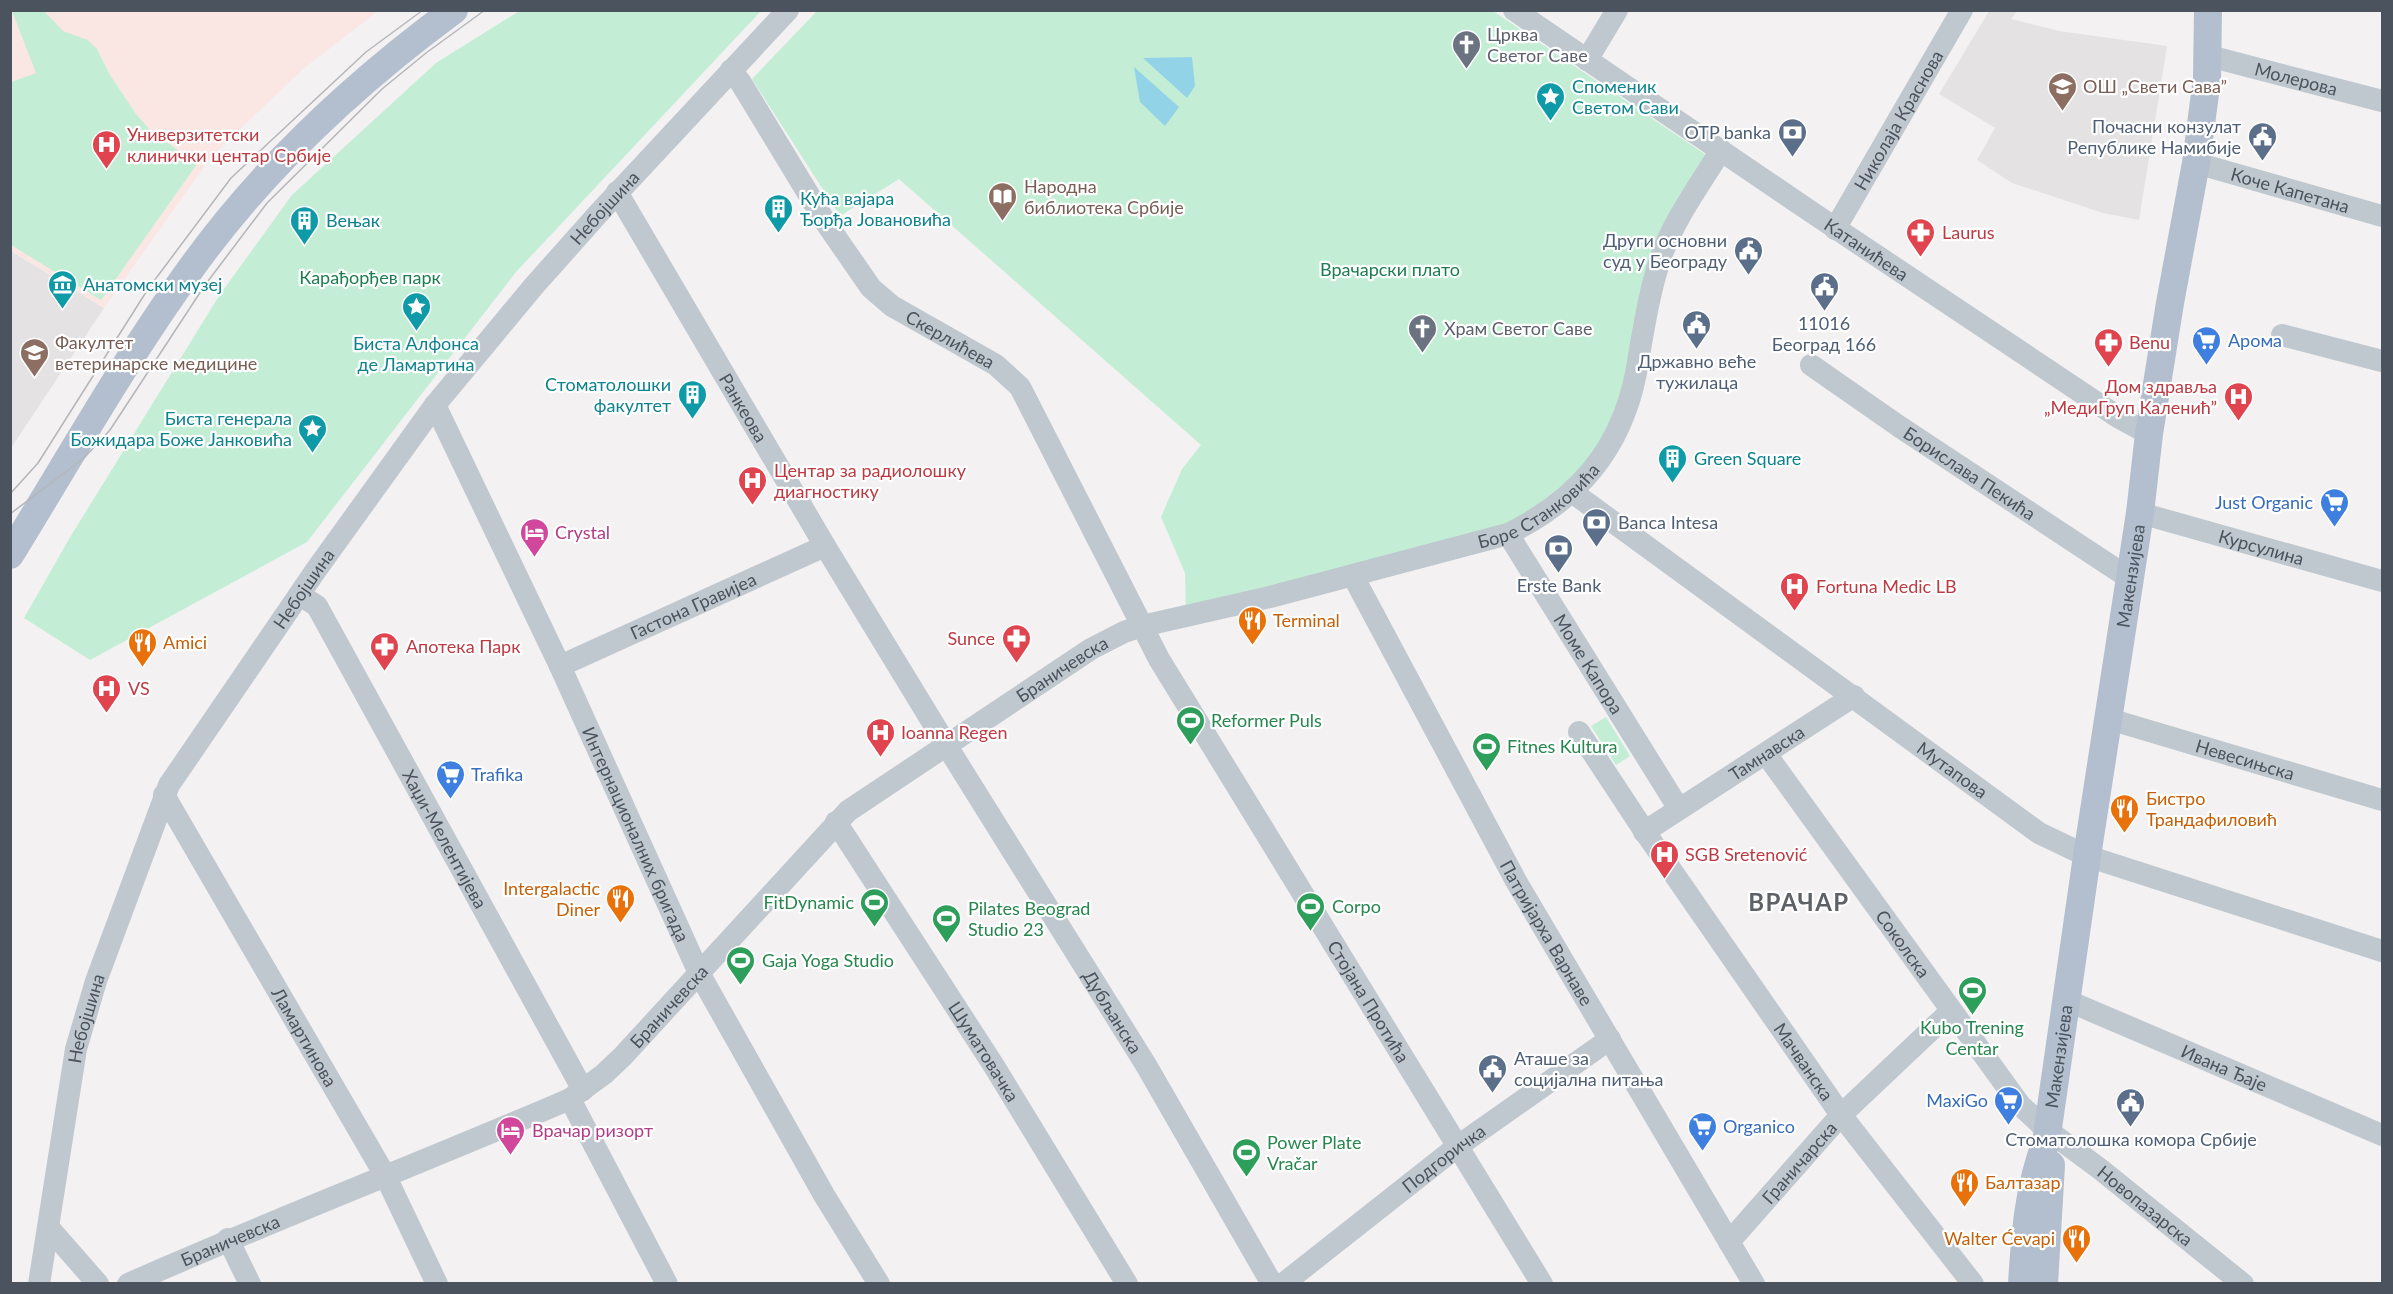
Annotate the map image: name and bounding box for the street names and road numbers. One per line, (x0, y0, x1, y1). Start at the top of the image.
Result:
street label: Николаја Краснова (1849, 46, 1947, 194)
street label: Молерова (2252, 57, 2340, 100)
street label: Коче Капетана (2228, 162, 2352, 217)
street label: Небојшина (565, 166, 644, 249)
street label: Катанићева (1820, 213, 1913, 285)
street label: Скерлићева (902, 305, 999, 373)
street label: Ранкеова (715, 369, 772, 446)
street label: Борислава Пекића (1900, 422, 2040, 524)
street label: Боре Станковића (1475, 459, 1604, 553)
street label: Макензијева (2111, 523, 2149, 629)
street label: Курсулина (2216, 525, 2306, 570)
street label: Небојшина (268, 544, 339, 633)
street label: Гастона Гравијеа (627, 568, 759, 644)
street label: Моме Капора (1549, 610, 1628, 718)
street label: Браничевска (1012, 631, 1111, 707)
street label: Тамнавска (1725, 720, 1808, 785)
street label: Интернационалних бригада (578, 723, 694, 945)
street label: Невесињска (2193, 734, 2297, 784)
street label: Мутапова (1913, 737, 1992, 803)
street label: Хаџи-Мелентијева (398, 766, 492, 912)
street label: Патријарха Варнаве (1496, 856, 1598, 1009)
street label: Соколска (1871, 905, 1935, 982)
street label: Стојана Протића (1323, 936, 1415, 1066)
street label: Браничевска (625, 960, 712, 1052)
street label: Дубљанска (1079, 966, 1147, 1057)
street label: Небојшина (63, 970, 109, 1065)
street label: Ламартинова (267, 983, 342, 1091)
street label: Шуматовачка (944, 997, 1024, 1105)
street label: Макензијева (2040, 1003, 2077, 1110)
street label: Мачванска (1769, 1018, 1839, 1105)
street label: Ивана Ђаје (2178, 1040, 2270, 1096)
street label: Граничарска (1757, 1117, 1841, 1208)
street label: Подгоричка (1397, 1119, 1489, 1197)
street label: Новопазарска (2093, 1161, 2197, 1250)
street label: Браничевска (177, 1210, 283, 1271)

